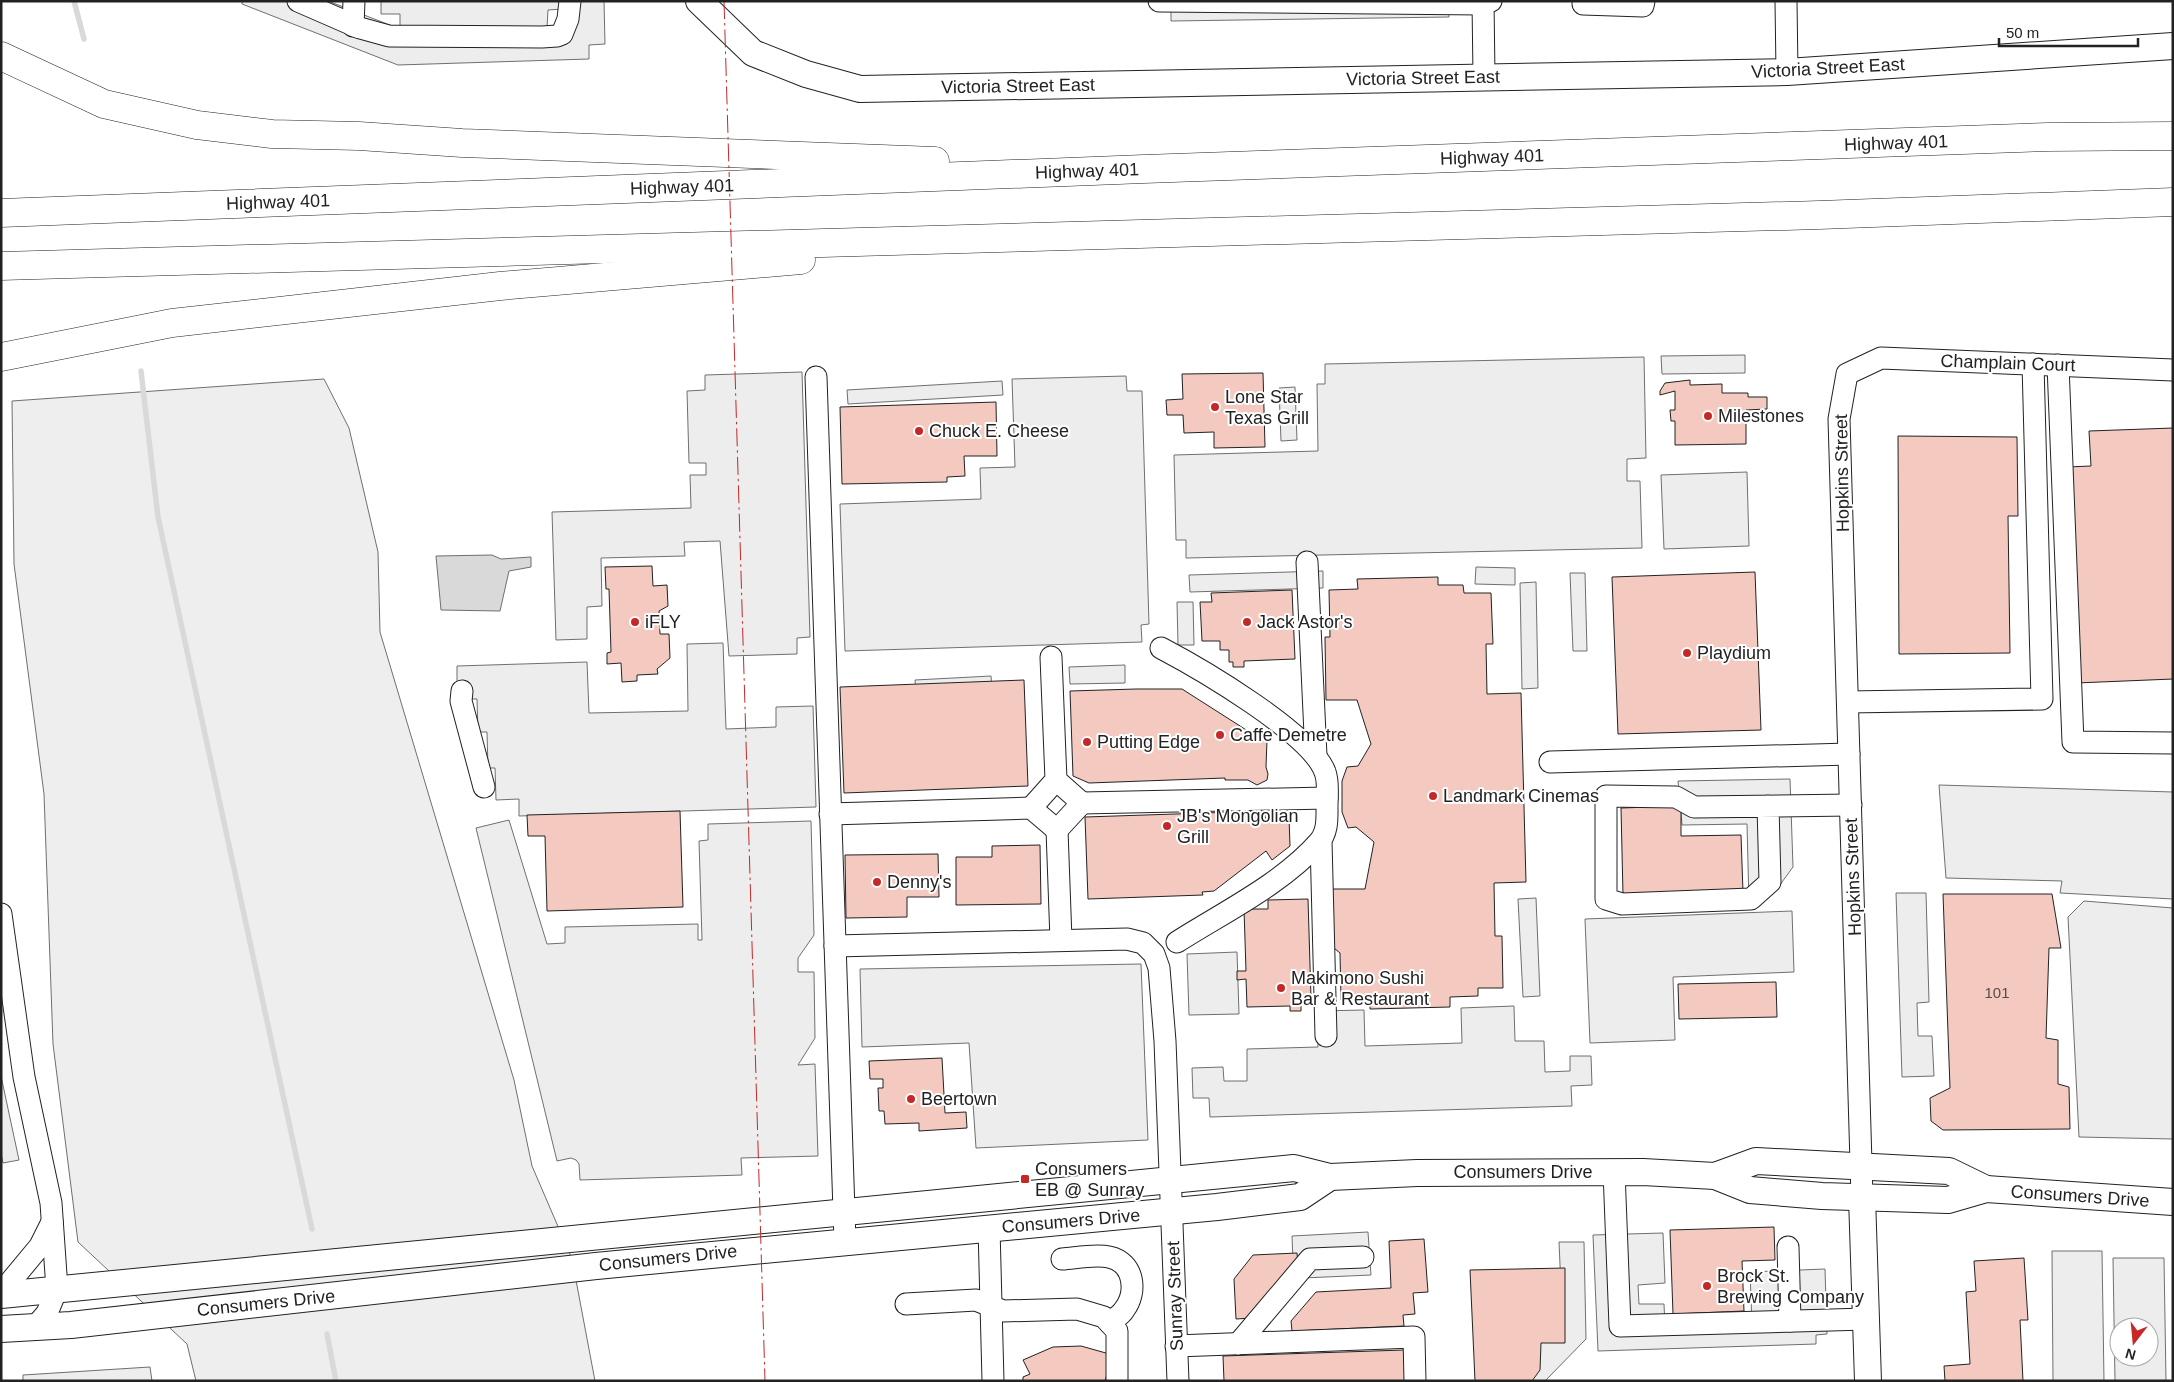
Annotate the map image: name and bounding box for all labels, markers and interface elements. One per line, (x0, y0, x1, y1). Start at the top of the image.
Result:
scale bar (1999, 15, 2138, 47)
text: 50 m (2006, 24, 2039, 41)
street label: Victoria Street East (1751, 54, 1905, 82)
street label: Victoria Street East (1346, 67, 1500, 89)
street label: Victoria Street East (941, 75, 1095, 97)
street label: Highway 401 (1844, 131, 1948, 155)
street label: Highway 401 (1440, 145, 1544, 169)
street label: Highway 401 (1035, 159, 1139, 183)
street label: Highway 401 (630, 175, 734, 199)
street label: Highway 401 (226, 190, 330, 214)
street label: Champlain Court (1940, 351, 2076, 375)
place label: Lone Star Texas Grill (1225, 387, 1309, 428)
marker: Lone Star Texas Grill (1209, 401, 1221, 413)
place label: Milestones (1718, 406, 1804, 426)
marker: Milestones (1702, 410, 1714, 422)
street label: Hopkins Street (1831, 414, 1853, 532)
place label: Chuck E. Cheese (929, 421, 1069, 441)
marker: Chuck E. Cheese (913, 425, 925, 437)
place label: iFLY (645, 612, 681, 632)
place label: Jack Astor's (1257, 612, 1352, 632)
marker: iFLY (629, 616, 641, 628)
marker: Jack Astor's (1241, 616, 1253, 628)
place label: Playdium (1697, 643, 1771, 663)
marker: Playdium (1681, 647, 1693, 659)
place label: Caffe Demetre (1230, 725, 1347, 745)
marker: Caffe Demetre (1214, 729, 1226, 741)
place label: Putting Edge (1097, 732, 1200, 752)
marker: Putting Edge (1081, 736, 1093, 748)
place label: Landmark Cinemas (1443, 786, 1599, 806)
marker: Landmark Cinemas (1427, 790, 1439, 802)
place label: JB's Mongolian Grill (1177, 806, 1299, 847)
street label: Hopkins Street (1841, 818, 1865, 936)
marker: JB's Mongolian Grill (1161, 820, 1173, 832)
place label: Denny's (887, 872, 951, 892)
marker: Denny's (871, 876, 883, 888)
place label: Makimono Sushi Bar & Restaurant (1291, 968, 1429, 1009)
marker: Makimono Sushi Bar & Restaurant (1275, 982, 1287, 994)
house number: 101 (1984, 984, 2010, 1001)
place label: Beertown (921, 1089, 997, 1109)
marker: Beertown (905, 1093, 917, 1105)
place label: Consumers EB @ Sunray (1035, 1159, 1144, 1200)
street label: Consumers Drive (1453, 1162, 1593, 1182)
marker: Consumers EB @ Sunray (1019, 1173, 1031, 1185)
street label: Consumers Drive (2010, 1181, 2150, 1211)
street label: Consumers Drive (1001, 1205, 1141, 1237)
street label: Consumers Drive (598, 1241, 738, 1275)
street label: Sunray Street (1163, 1241, 1187, 1351)
place label: Brock St. Brewing Company (1717, 1266, 1864, 1307)
marker: Brock St. Brewing Company (1701, 1280, 1713, 1292)
street label: Consumers Drive (196, 1286, 336, 1320)
north arrow (2109, 1317, 2159, 1367)
text: N (2123, 1345, 2137, 1364)

